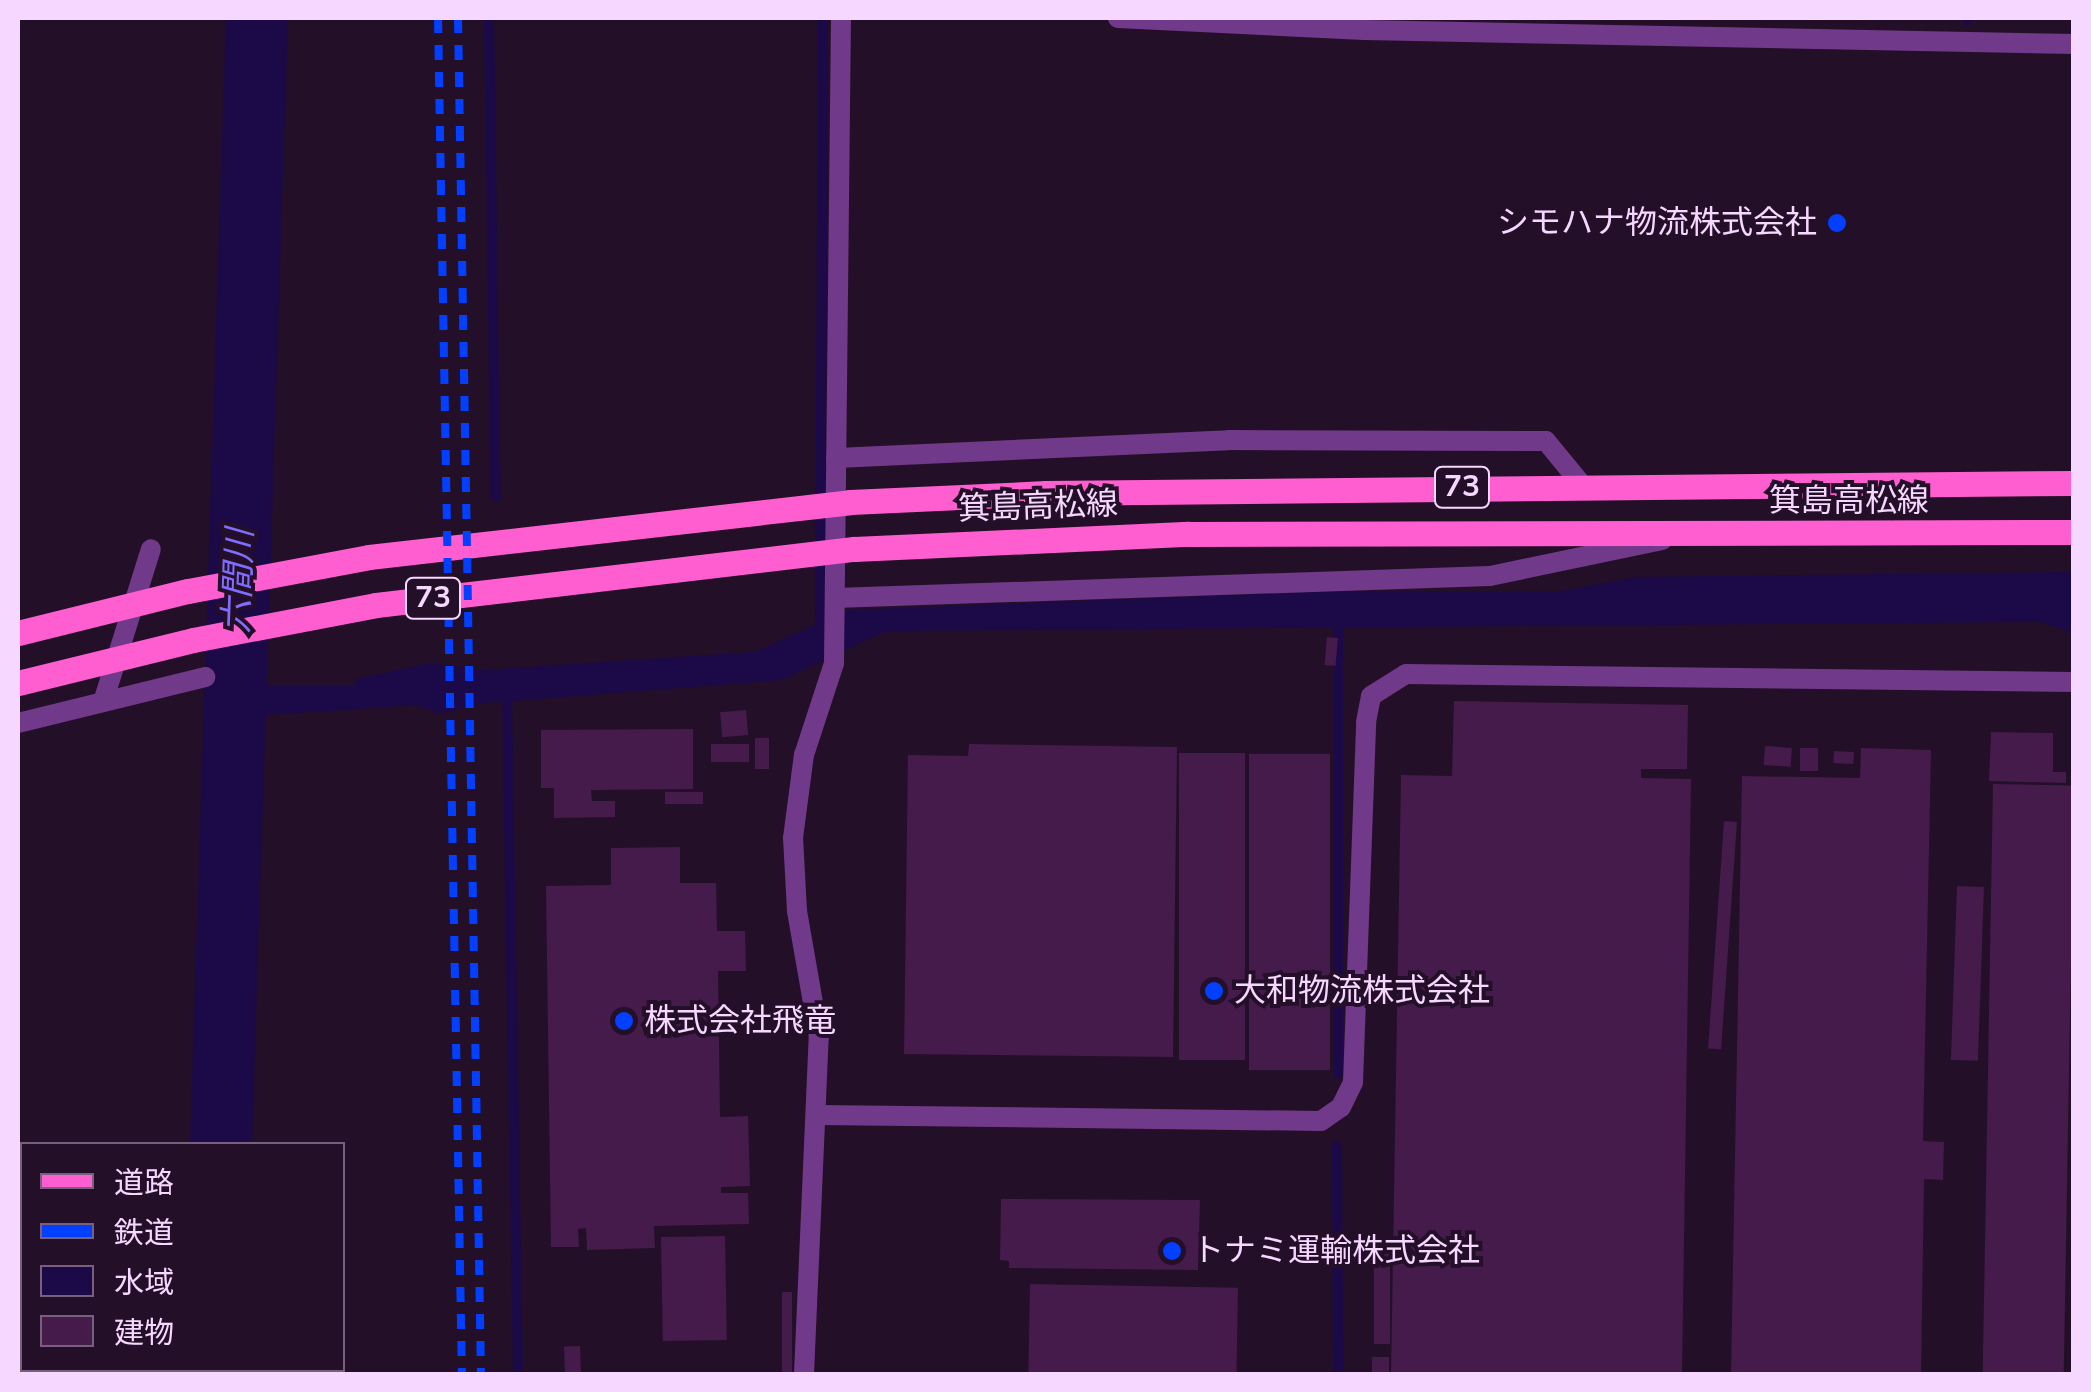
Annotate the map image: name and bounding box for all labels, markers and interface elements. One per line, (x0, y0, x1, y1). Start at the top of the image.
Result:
place label: シモハナ物流株式会社 (1497, 204, 1817, 242)
marker: シモハナ物流株式会社 (1826, 212, 1848, 234)
road number: 73 (1432, 462, 1492, 512)
street label: 箕島高松線 (1769, 482, 1929, 520)
street label: 箕島高松線 (957, 485, 1119, 529)
water label: 六間川 (216, 528, 262, 634)
road number: 73 (403, 573, 463, 623)
place label: 大和物流株式会社 (1234, 972, 1490, 1010)
marker: 大和物流株式会社 (1203, 980, 1225, 1002)
place label: 株式会社飛竜 (644, 1002, 836, 1040)
marker: 株式会社飛竜 (613, 1010, 635, 1032)
legend (20, 1142, 345, 1372)
text: 道路 (114, 1163, 174, 1204)
text: 鉄道 (114, 1213, 174, 1254)
place label: トナミ運輸株式会社 (1192, 1232, 1480, 1270)
marker: トナミ運輸株式会社 (1161, 1240, 1183, 1262)
text: 水域 (114, 1263, 174, 1304)
text: 建物 (114, 1313, 174, 1354)

